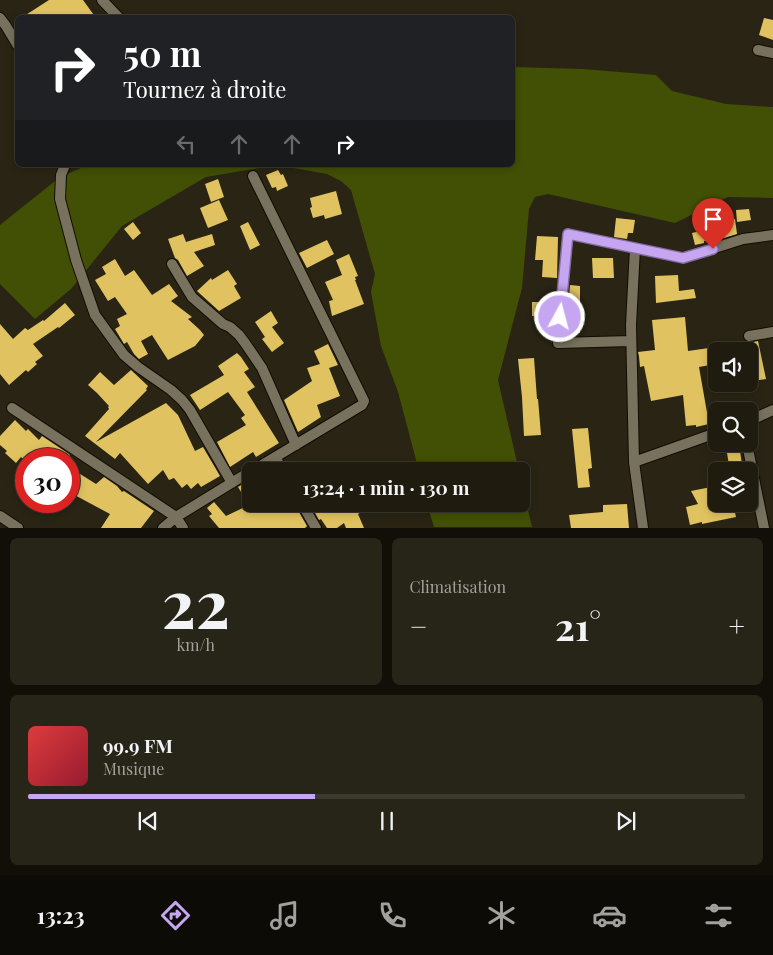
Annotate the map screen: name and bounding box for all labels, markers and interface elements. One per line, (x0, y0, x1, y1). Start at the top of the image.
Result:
text: 50 m (123, 29, 201, 76)
icon: right (40, 35, 105, 100)
text: Tournez à droite (123, 74, 286, 104)
icon: left (172, 130, 200, 158)
icon: ahead (225, 130, 253, 158)
icon: ahead (278, 130, 306, 158)
icon: right (331, 130, 359, 158)
pin (692, 198, 734, 249)
icon: arrive (699, 205, 727, 233)
position arrow (533, 290, 585, 342)
map controls (708, 342, 758, 512)
button: sound (708, 342, 758, 392)
button: search (708, 402, 758, 452)
speed limit sign: 30 (15, 448, 80, 513)
button: layers (708, 462, 758, 512)
text: 13:24 · 1 min · 130 m (303, 474, 469, 500)
text: 22 (162, 558, 230, 644)
text: Climatisation (410, 576, 506, 597)
text: 21° (555, 600, 601, 651)
text: − (410, 607, 428, 644)
text: + (729, 607, 745, 644)
text: km/h (177, 634, 215, 655)
text: 99.9 FM (103, 732, 173, 758)
text: Musique (103, 758, 164, 779)
icon: previous (134, 807, 162, 835)
icon: pause (373, 807, 401, 835)
icon: next (612, 807, 640, 835)
icon: directions (158, 898, 193, 933)
icon: music (267, 898, 302, 933)
icon: phone (375, 898, 410, 933)
icon: climate (484, 898, 519, 933)
icon: car (592, 898, 627, 933)
icon: filters (701, 898, 736, 933)
text: 13:23 (37, 900, 84, 930)

